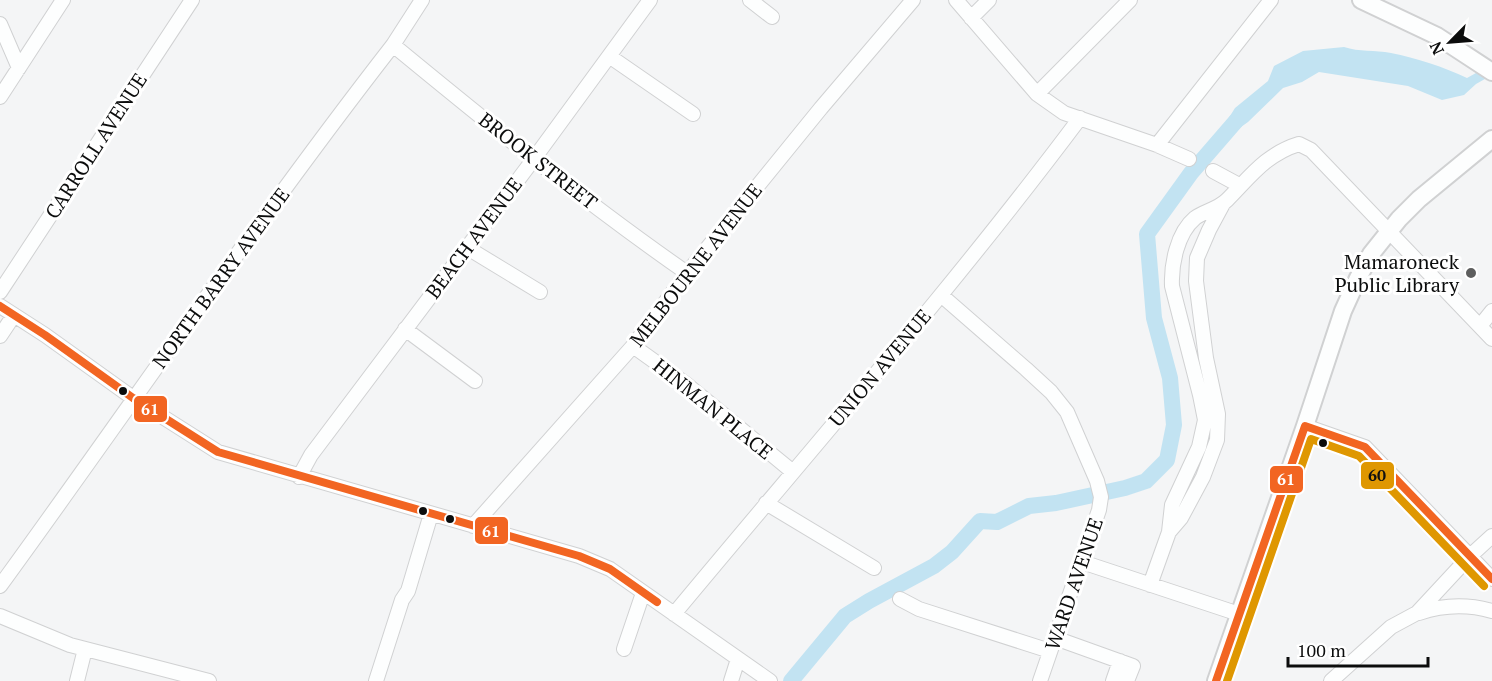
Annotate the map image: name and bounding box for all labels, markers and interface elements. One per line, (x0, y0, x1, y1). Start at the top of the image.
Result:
north arrow (1420, 12, 1480, 72)
text: N (1424, 38, 1449, 58)
street label: CARROLL AVENUE (38, 68, 153, 224)
street label: BROOK STREET (474, 106, 603, 215)
street label: BEACH AVENUE (419, 172, 528, 304)
street label: MELBOURNE AVENUE (623, 177, 768, 352)
street label: NORTH BARRY AVENUE (146, 182, 295, 374)
place label: Mamaroneck Public Library (1335, 248, 1460, 298)
marker: Mamaroneck Public Library (1464, 266, 1478, 280)
street label: UNION AVENUE (822, 303, 937, 432)
street label: HINMAN PLACE (648, 352, 779, 465)
unlabelled marker (117, 385, 129, 397)
line badge: 61 (133, 395, 168, 423)
text: 61 (141, 398, 159, 420)
unlabelled marker (1317, 437, 1329, 449)
line badge: 60 (1360, 461, 1395, 490)
text: 60 (1368, 464, 1386, 486)
line badge: 61 (1269, 465, 1304, 494)
text: 61 (1277, 468, 1295, 490)
unlabelled marker (417, 505, 429, 517)
unlabelled marker (444, 513, 456, 525)
street label: WARD AVENUE (1038, 514, 1109, 654)
line badge: 61 (474, 516, 509, 545)
text: 61 (482, 520, 500, 542)
scale bar (1288, 630, 1428, 668)
text: 100 m (1297, 638, 1346, 662)

